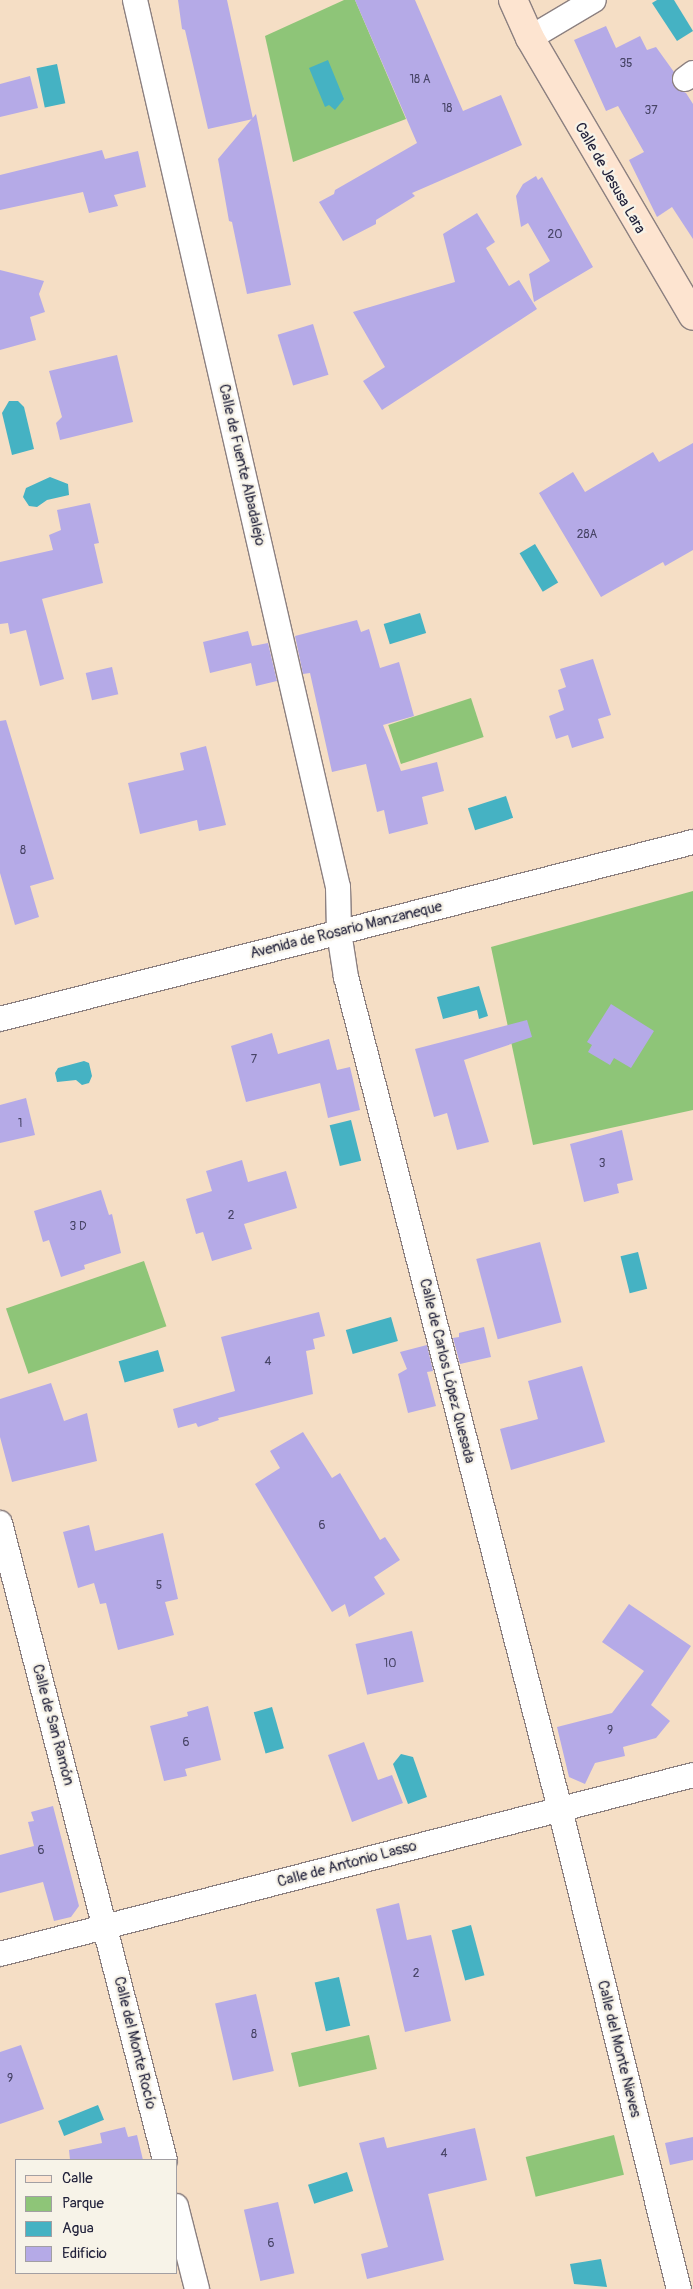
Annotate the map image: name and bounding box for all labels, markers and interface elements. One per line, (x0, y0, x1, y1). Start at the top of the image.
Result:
house number: 35 (619, 57, 633, 71)
house number: 18 A (409, 73, 431, 87)
house number: 18 (442, 102, 452, 116)
house number: 37 (644, 104, 658, 118)
street label: Calle de Jesusa Lara (571, 119, 649, 237)
house number: 20 (548, 228, 562, 242)
street label: Calle de Fuente Albadalejo (215, 382, 269, 548)
house number: 28A (577, 528, 597, 542)
house number: 8 (20, 844, 26, 858)
street label: Avenida de Rosario Manzaneque (248, 897, 444, 963)
house number: 7 (251, 1053, 257, 1067)
house number: 1 (18, 1117, 22, 1131)
house number: 3 (599, 1157, 605, 1171)
house number: 2 (228, 1209, 234, 1223)
house number: 3 D (70, 1220, 86, 1234)
street label: Calle de Carlos López Quesada (415, 1277, 479, 1465)
house number: 4 (265, 1355, 271, 1369)
house number: 6 (319, 1519, 325, 1533)
house number: 5 (156, 1579, 162, 1593)
house number: 10 (384, 1657, 396, 1671)
street label: Calle de San Ramón (28, 1662, 78, 1788)
house number: 9 (607, 1724, 613, 1738)
house number: 6 (183, 1736, 189, 1750)
street label: Calle de Antonio Lasso (275, 1837, 419, 1891)
house number: 6 (38, 1844, 44, 1858)
house number: 2 (413, 1967, 419, 1981)
street label: Calle del Monte Rocío (110, 1975, 160, 2111)
street label: Calle del Monte Nieves (593, 1979, 645, 2119)
house number: 8 (251, 2028, 257, 2042)
house number: 9 (7, 2072, 13, 2086)
house number: 4 (441, 2147, 447, 2161)
legend (15, 2159, 178, 2274)
text: Calle (62, 2169, 93, 2188)
text: Parque (62, 2194, 104, 2213)
text: Agua (62, 2219, 94, 2238)
house number: 6 (268, 2237, 274, 2251)
text: Edificio (62, 2244, 107, 2263)

